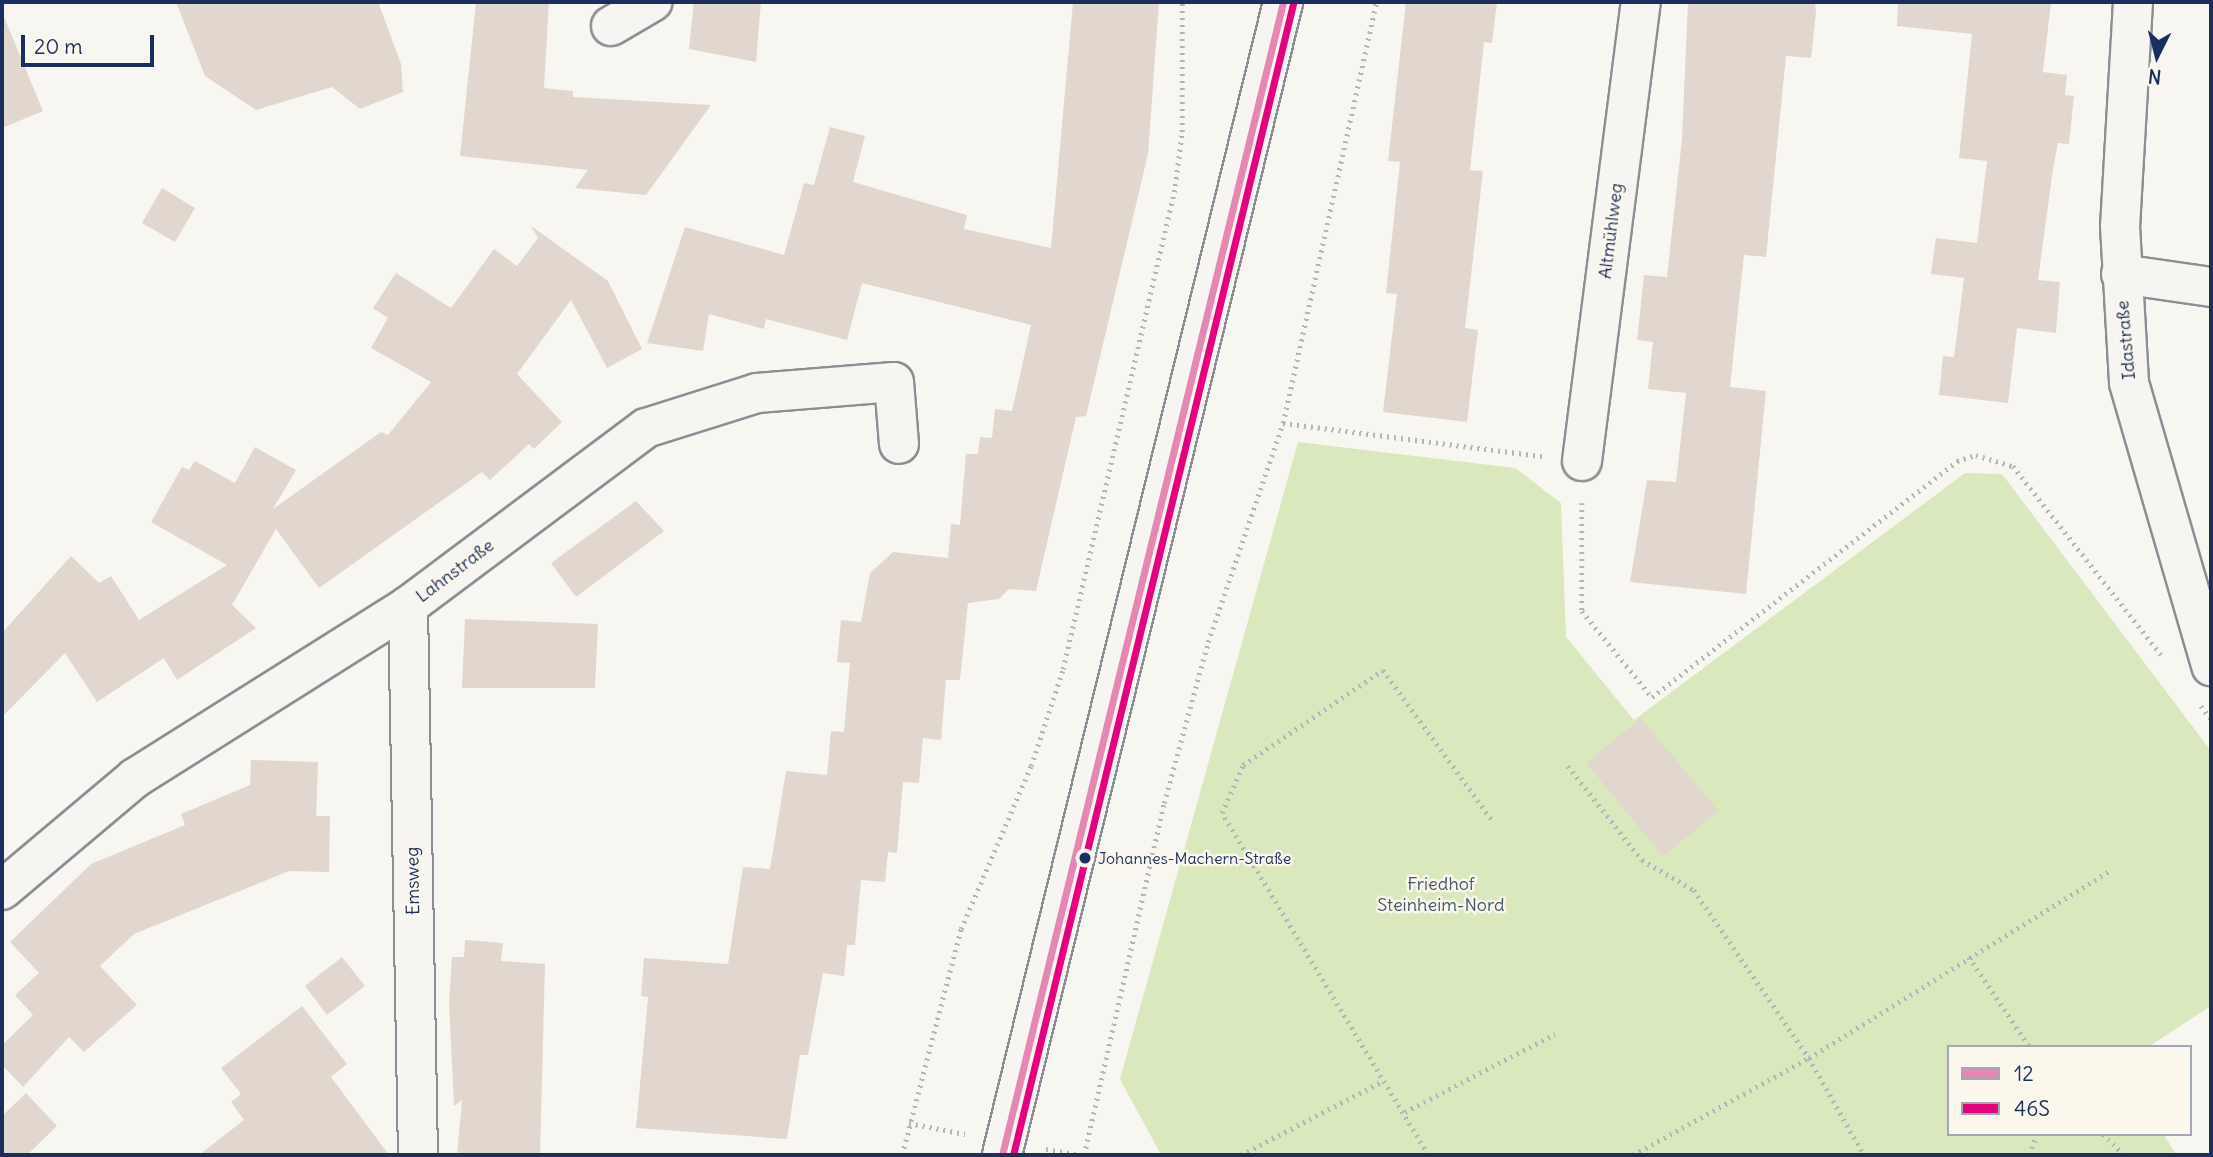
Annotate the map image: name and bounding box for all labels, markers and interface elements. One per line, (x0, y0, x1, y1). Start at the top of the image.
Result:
scale bar (24, 21, 158, 65)
north arrow (2122, 21, 2192, 91)
text: 20 m (34, 33, 83, 60)
text: N (2147, 64, 2163, 90)
street label: Altmühlweg (1594, 182, 1628, 280)
street label: Idastraße (2112, 299, 2140, 381)
street label: Lahnstraße (412, 535, 498, 607)
street label: Emsweg (402, 847, 424, 915)
place label: Johannes-Machern-Straße (1098, 848, 1291, 868)
marker: Johannes-Machern-Straße (1078, 851, 1092, 865)
park label: Friedhof Steinheim-Nord (1377, 874, 1505, 917)
legend (1947, 1045, 2192, 1136)
text: 12 (2014, 1060, 2034, 1087)
text: 46S (2014, 1095, 2050, 1122)

